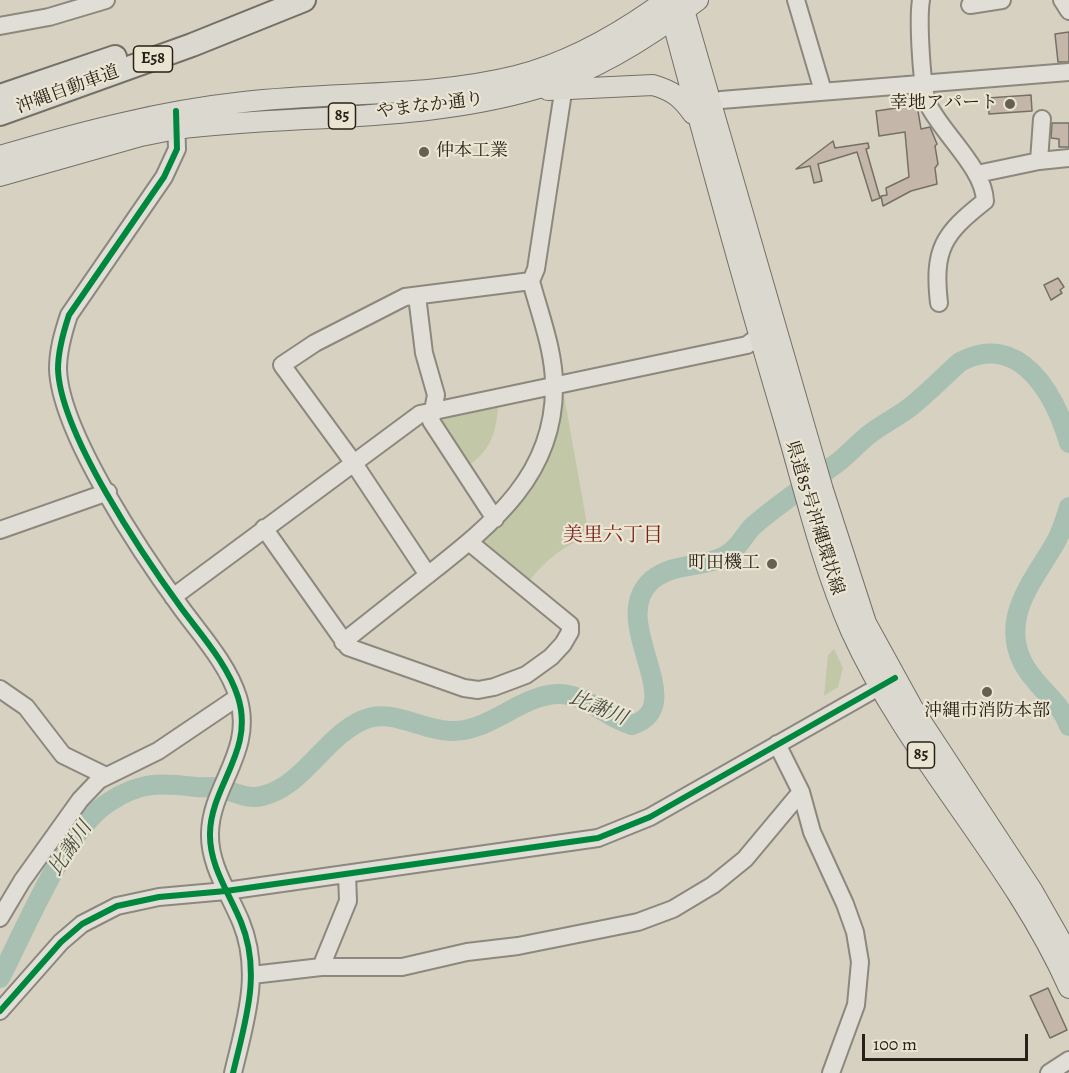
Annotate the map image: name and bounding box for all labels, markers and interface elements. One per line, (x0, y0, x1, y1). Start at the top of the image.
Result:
road number: E58 (134, 46, 172, 72)
street label: 沖縄自動車道 (14, 61, 122, 119)
street label: やまなか通り (375, 89, 485, 123)
place label: 幸地アパート (890, 93, 998, 115)
marker: 幸地アパート (1003, 97, 1017, 111)
road number: 85 (328, 103, 356, 129)
place label: 仲本工業 (436, 141, 508, 163)
marker: 仲本工業 (417, 145, 431, 159)
street label: 県道85号沖縄環状線 (780, 438, 848, 598)
district label: 美里六丁目 (563, 524, 663, 548)
place label: 町田機工 (688, 553, 760, 575)
marker: 町田機工 (765, 557, 779, 571)
marker: 沖縄市消防本部 (980, 685, 994, 699)
water label: 比謝川 (566, 687, 630, 731)
place label: 沖縄市消防本部 (924, 701, 1050, 723)
road number: 85 (908, 742, 934, 768)
water label: 比謝川 (44, 817, 98, 881)
scale bar (865, 1022, 1032, 1060)
text: 100 m (873, 1032, 917, 1056)

